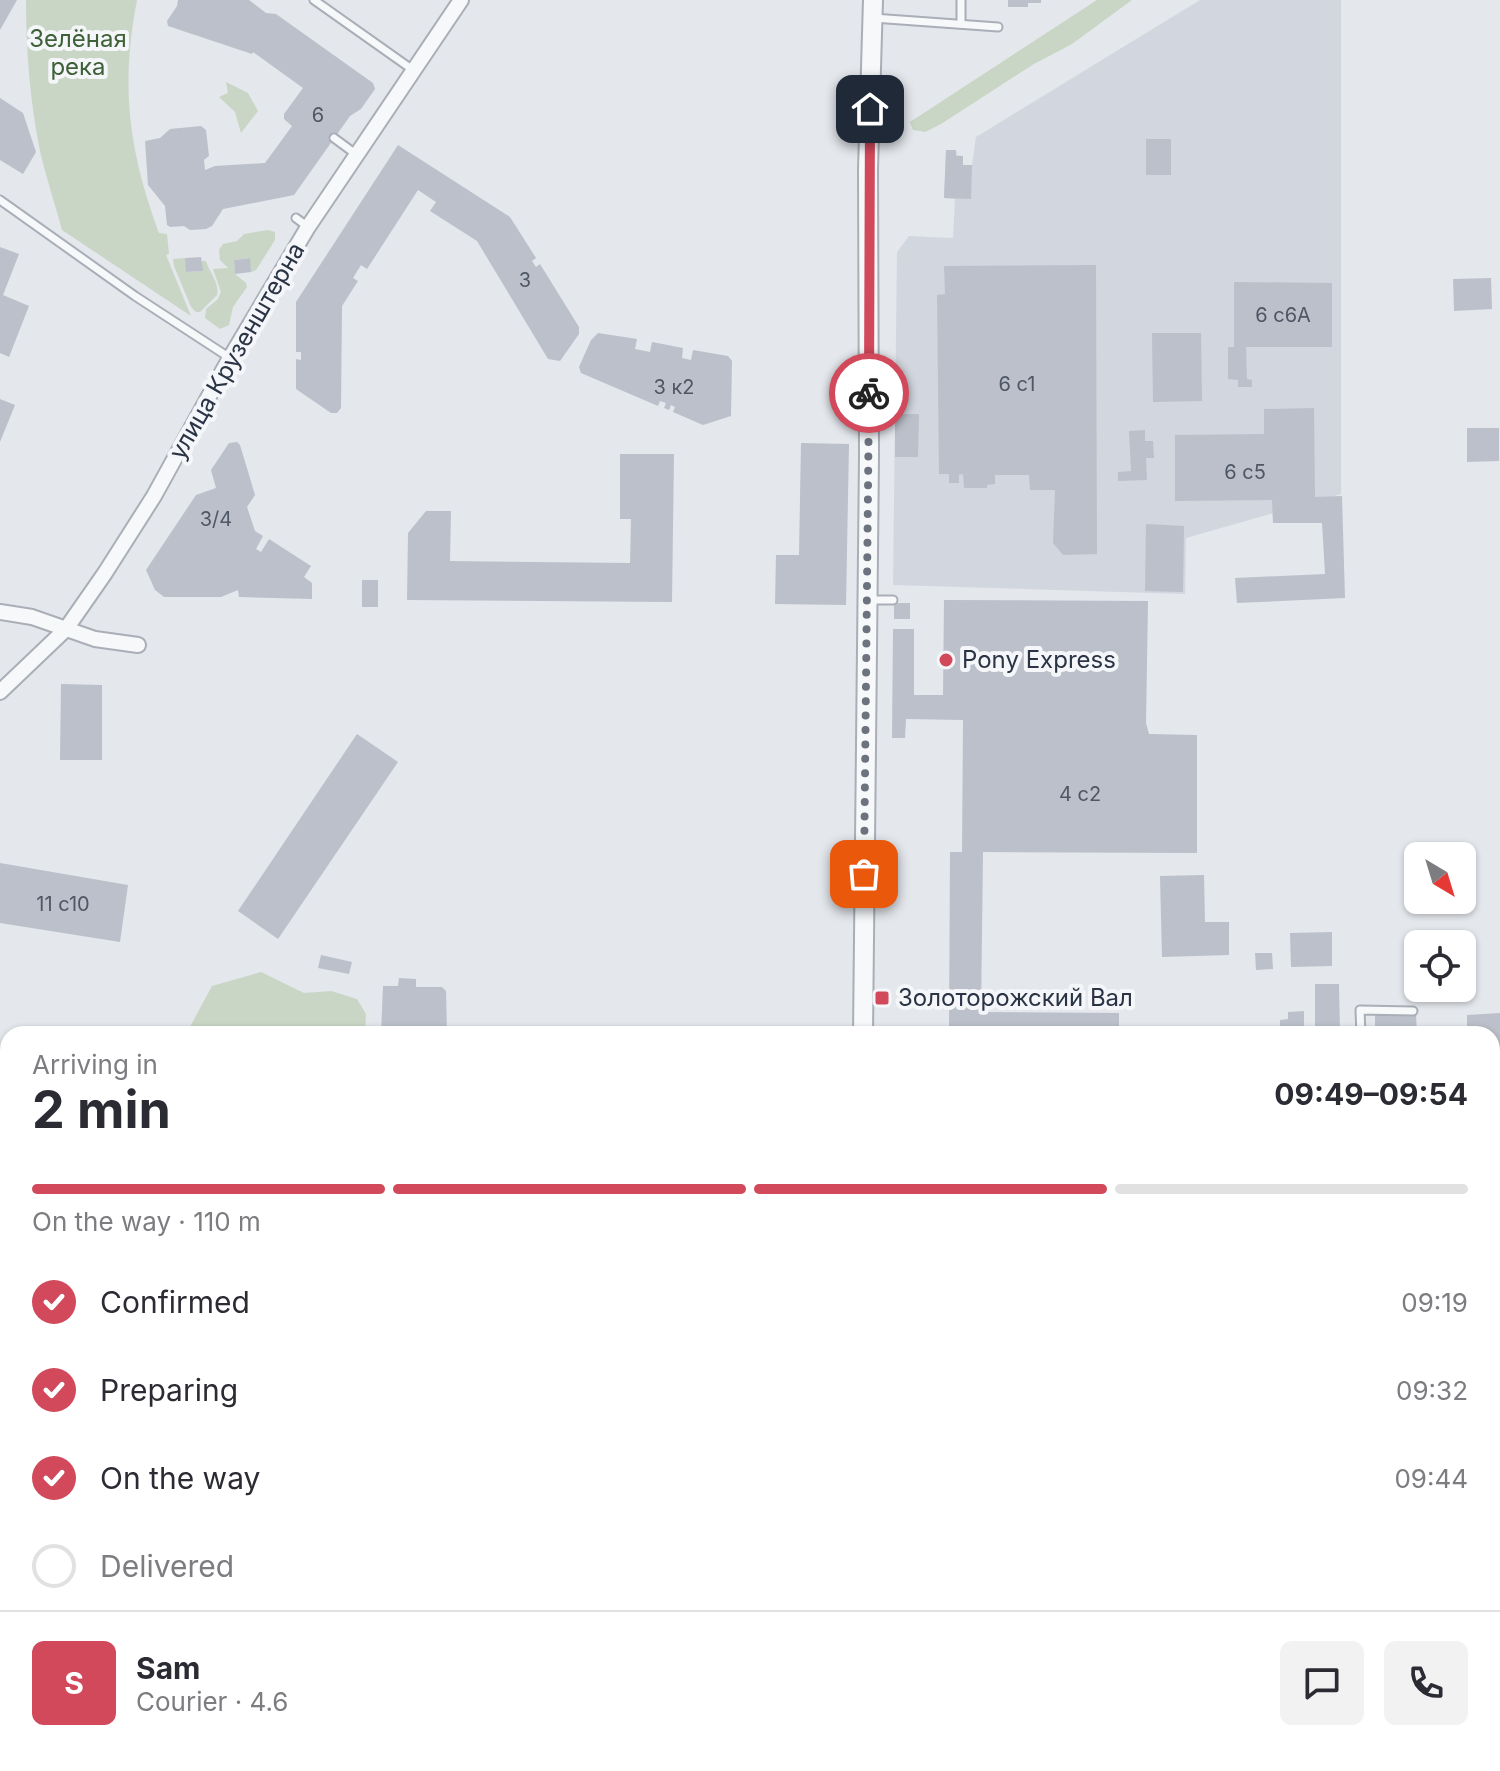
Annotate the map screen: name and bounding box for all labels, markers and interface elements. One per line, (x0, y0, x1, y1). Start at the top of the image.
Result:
park label: Зелёная река (29, 24, 127, 81)
pin (836, 75, 904, 143)
icon: home (848, 87, 892, 131)
house number: 6 (312, 103, 324, 127)
street label: улица Крузенштерна (163, 237, 310, 464)
house number: 3 (519, 268, 531, 292)
house number: 6 с6А (1255, 303, 1311, 327)
courier (829, 353, 909, 433)
icon: bike (847, 371, 891, 415)
house number: 6 с1 (999, 372, 1035, 396)
house number: 3 к2 (653, 375, 695, 399)
house number: 6 с5 (1224, 460, 1266, 484)
house number: 3/4 (200, 507, 232, 531)
place label: Pony Express (962, 645, 1116, 674)
marker: Pony Express (937, 651, 955, 669)
house number: 4 с2 (1059, 782, 1101, 806)
pin (830, 840, 898, 908)
north arrow (1404, 842, 1476, 914)
map controls (1404, 842, 1476, 1002)
icon: bag (842, 852, 886, 896)
house number: 11 с10 (36, 892, 90, 916)
button: locate (1404, 930, 1476, 1002)
place label: Золоторожский Вал (898, 983, 1133, 1012)
marker: Золоторожский Вал (873, 989, 891, 1007)
text: Arriving in (32, 1049, 158, 1080)
text: 09:49–09:54 (1274, 1076, 1468, 1112)
text: 2 min (32, 1078, 171, 1141)
text: On the way · 110 m (32, 1206, 261, 1237)
icon: check (32, 1280, 76, 1324)
text: Confirmed (100, 1284, 250, 1320)
text: 09:19 (1401, 1287, 1468, 1318)
icon: check (32, 1368, 76, 1412)
text: Preparing (100, 1372, 238, 1408)
text: 09:32 (1396, 1375, 1468, 1406)
icon: check (32, 1456, 76, 1500)
text: On the way (100, 1460, 260, 1496)
text: 09:44 (1394, 1463, 1468, 1494)
text: Delivered (100, 1548, 234, 1584)
button: chat (1280, 1641, 1364, 1725)
button: phone (1384, 1641, 1468, 1725)
text: Sam (136, 1650, 200, 1686)
text: S (64, 1665, 84, 1701)
text: Courier · 4.6 (136, 1686, 288, 1717)

